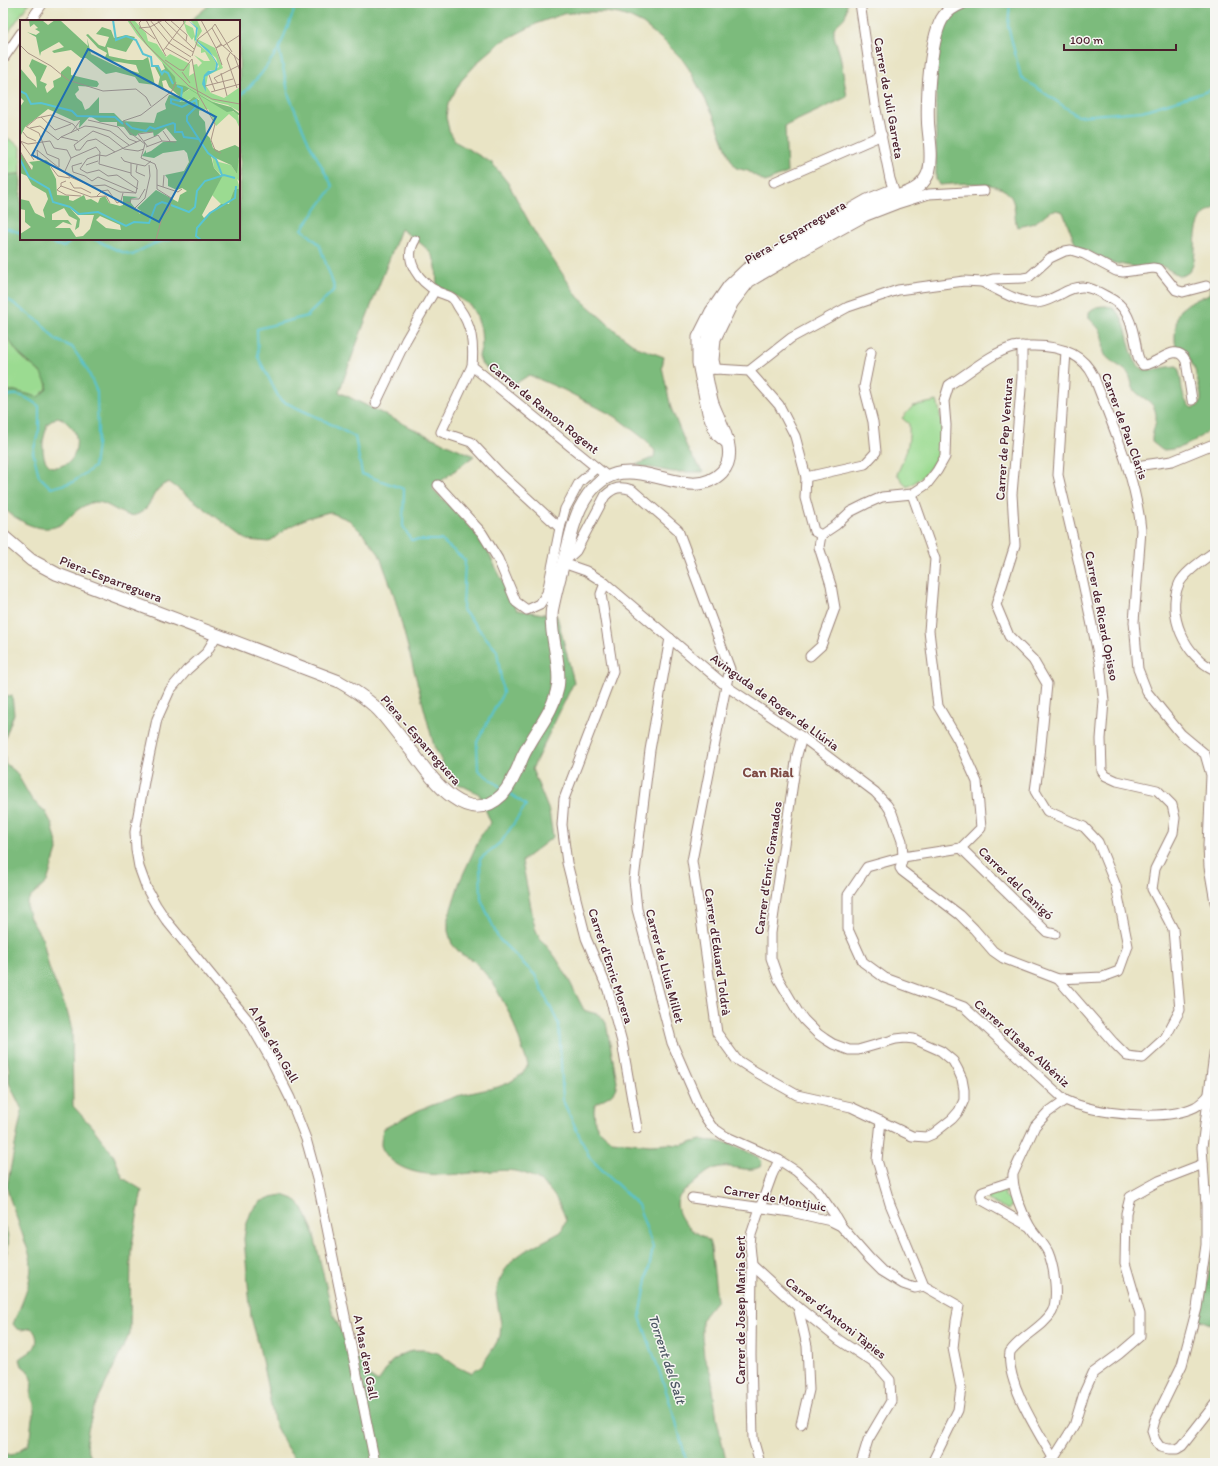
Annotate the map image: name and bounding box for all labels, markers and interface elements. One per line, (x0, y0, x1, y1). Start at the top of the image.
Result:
inset map (20, 20, 240, 240)
scale bar (1064, 26, 1176, 52)
text: 100 m (1070, 33, 1103, 47)
street label: Carrer de Juli Garreta (871, 36, 907, 160)
street label: Piera - Esparreguera (742, 197, 849, 267)
street label: Carrer de Ramon Rogent (486, 359, 602, 457)
street label: Carrer de Pau Claris (1099, 371, 1151, 482)
street label: Carrer de Pep Ventura (992, 377, 1016, 501)
street label: Carrer de Ricard Opisso (1082, 550, 1122, 683)
street label: Piera-Esparreguera (58, 553, 165, 606)
street label: Avinguda de Roger de Llúria (708, 650, 842, 754)
street label: Piera - Esparreguera (378, 692, 465, 789)
district label: Can Rial (743, 764, 794, 781)
street label: Carrer d'Enric Granados (751, 800, 785, 936)
street label: Carrer del Canigó (975, 843, 1057, 923)
street label: Carrer d'Eduard Toldrà (702, 887, 734, 1017)
street label: Carrer d'Enric Morera (585, 906, 637, 1026)
street label: Carrer de Lluis Millet (643, 907, 687, 1025)
street label: Carrer d'Isaac Albéniz (971, 996, 1073, 1090)
street label: A Mas d'en Gall (246, 1003, 302, 1085)
street label: Carrer de Montjuic (722, 1182, 828, 1214)
street label: Carrer de Josep Maria Sert (733, 1236, 748, 1384)
street label: Carrer d'Antoni Tàpies (783, 1274, 890, 1362)
water label: Torrent del Salt (645, 1312, 690, 1408)
street label: A Mas d'en Gall (350, 1313, 382, 1401)

